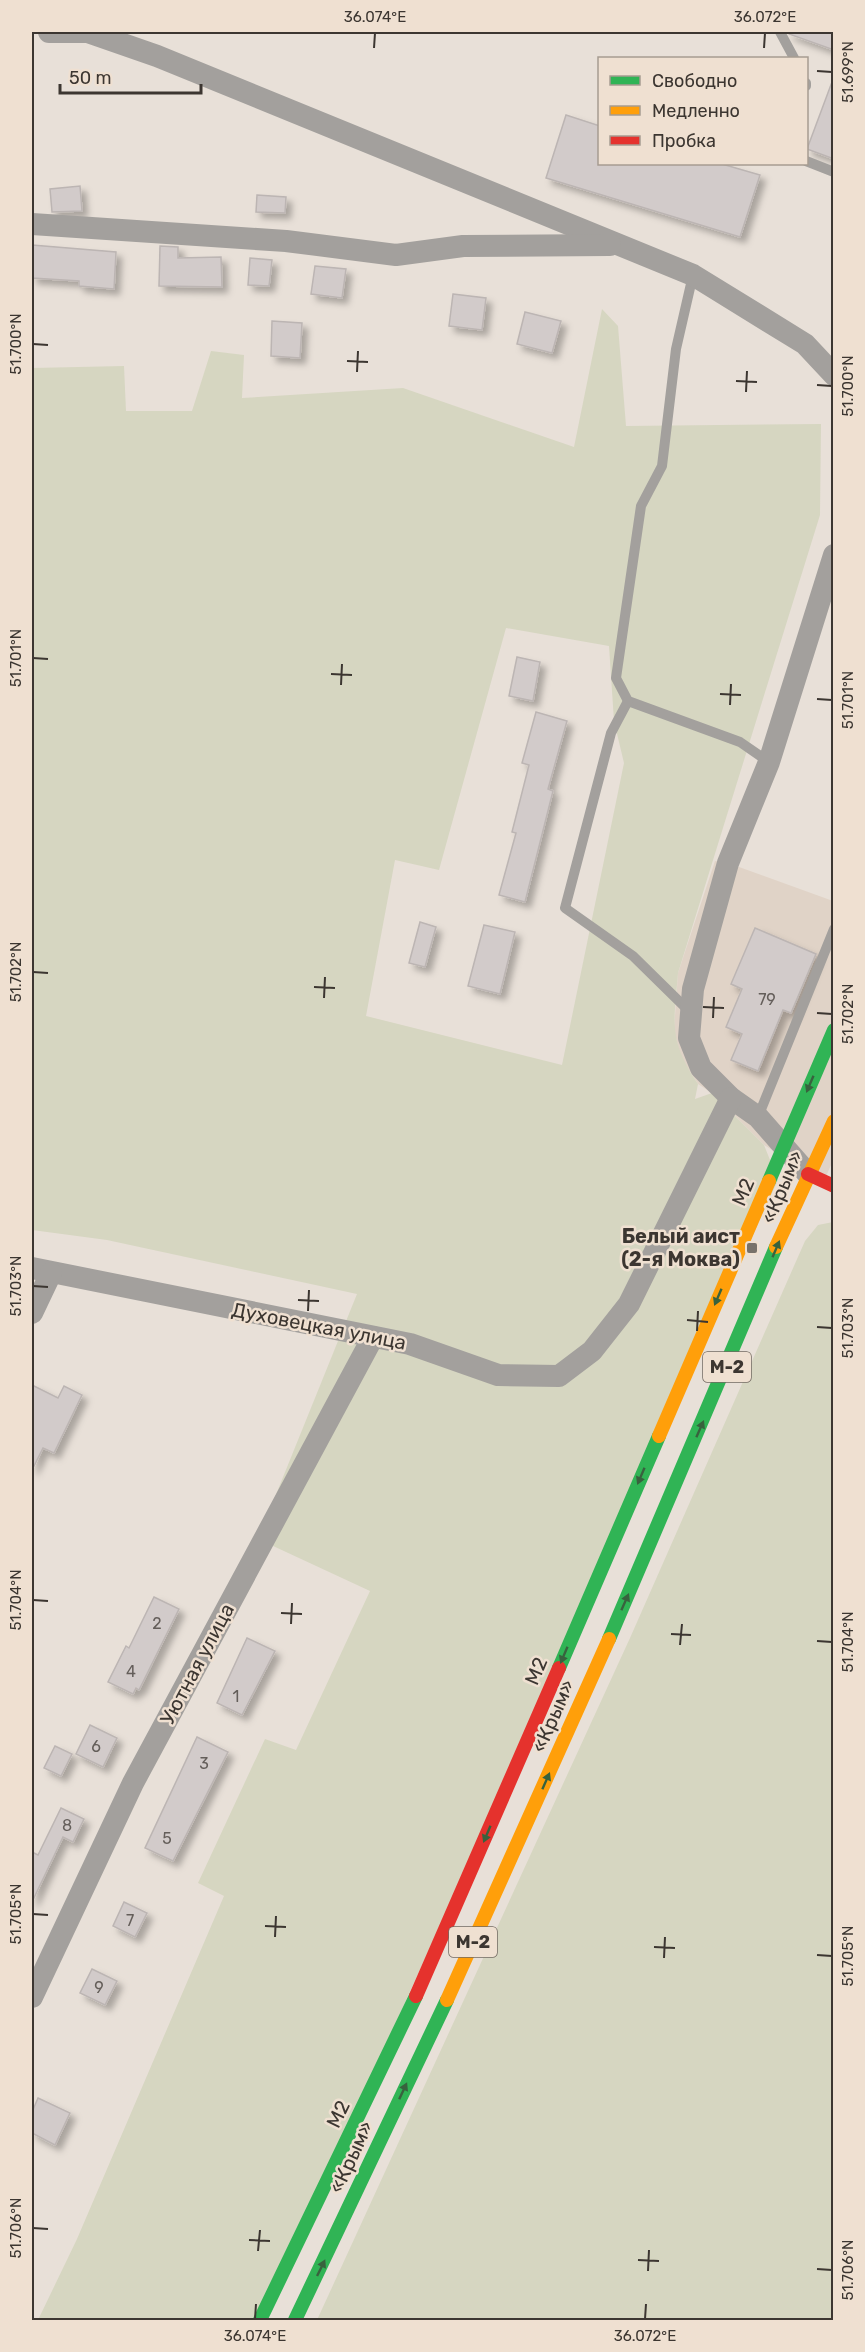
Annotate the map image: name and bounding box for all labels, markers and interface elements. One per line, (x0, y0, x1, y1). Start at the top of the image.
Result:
text: 36.074°E (344, 8, 406, 26)
text: 36.072°E (734, 8, 796, 26)
text: 51.699°N (839, 41, 857, 103)
scale bar (60, 57, 201, 95)
legend (598, 57, 808, 165)
text: 50 m (69, 67, 112, 89)
text: Свободно (652, 70, 737, 92)
text: Медленно (652, 100, 740, 122)
text: Пробка (652, 130, 716, 152)
text: 51.700°N (7, 313, 25, 375)
text: 51.700°N (839, 355, 857, 417)
text: 51.701°N (7, 629, 25, 687)
text: 51.701°N (839, 671, 857, 729)
text: 51.702°N (7, 942, 25, 1002)
text: 51.702°N (839, 984, 857, 1044)
house number: 79 (758, 990, 776, 1009)
one-way arrow (805, 1075, 814, 1093)
street label: «Крым» (756, 1147, 808, 1227)
street label: М2 (727, 1175, 759, 1209)
place label: Белый аист (2-я Моква) (621, 1224, 740, 1271)
marker: Белый аист (2-я Моква) (745, 1241, 759, 1255)
one-way arrow (772, 1241, 781, 1258)
text: 51.703°N (7, 1256, 25, 1316)
one-way arrow (713, 1288, 723, 1306)
street label: Духовецкая улица (230, 1297, 408, 1355)
text: 51.703°N (839, 1298, 857, 1358)
road number: М-2 (703, 1352, 751, 1382)
one-way arrow (696, 1420, 705, 1437)
one-way arrow (636, 1467, 645, 1485)
text: 51.704°N (7, 1569, 25, 1631)
one-way arrow (620, 1593, 630, 1611)
street label: Уютная улица (155, 1599, 239, 1729)
text: 51.704°N (839, 1611, 857, 1673)
house number: 2 (152, 1614, 162, 1633)
one-way arrow (559, 1646, 568, 1664)
street label: М2 (520, 1654, 552, 1688)
house number: 4 (126, 1662, 136, 1681)
street label: «Крым» (526, 1676, 580, 1756)
house number: 1 (233, 1687, 239, 1706)
house number: 6 (91, 1737, 101, 1756)
house number: 3 (199, 1754, 209, 1773)
one-way arrow (542, 1772, 551, 1789)
house number: 8 (62, 1816, 72, 1835)
one-way arrow (481, 1825, 491, 1843)
house number: 5 (162, 1829, 172, 1848)
text: 51.705°N (7, 1884, 25, 1944)
house number: 7 (126, 1911, 134, 1930)
text: 51.705°N (839, 1926, 857, 1986)
road number: М-2 (449, 1927, 497, 1957)
house number: 9 (94, 1978, 104, 1997)
one-way arrow (399, 2083, 408, 2100)
street label: М2 (321, 2096, 355, 2132)
street label: «Крым» (324, 2117, 378, 2197)
text: 51.706°N (7, 2198, 25, 2258)
text: 51.706°N (839, 2240, 857, 2300)
one-way arrow (316, 2259, 325, 2276)
text: 36.074°E (224, 2327, 286, 2345)
text: 36.072°E (614, 2327, 676, 2345)

